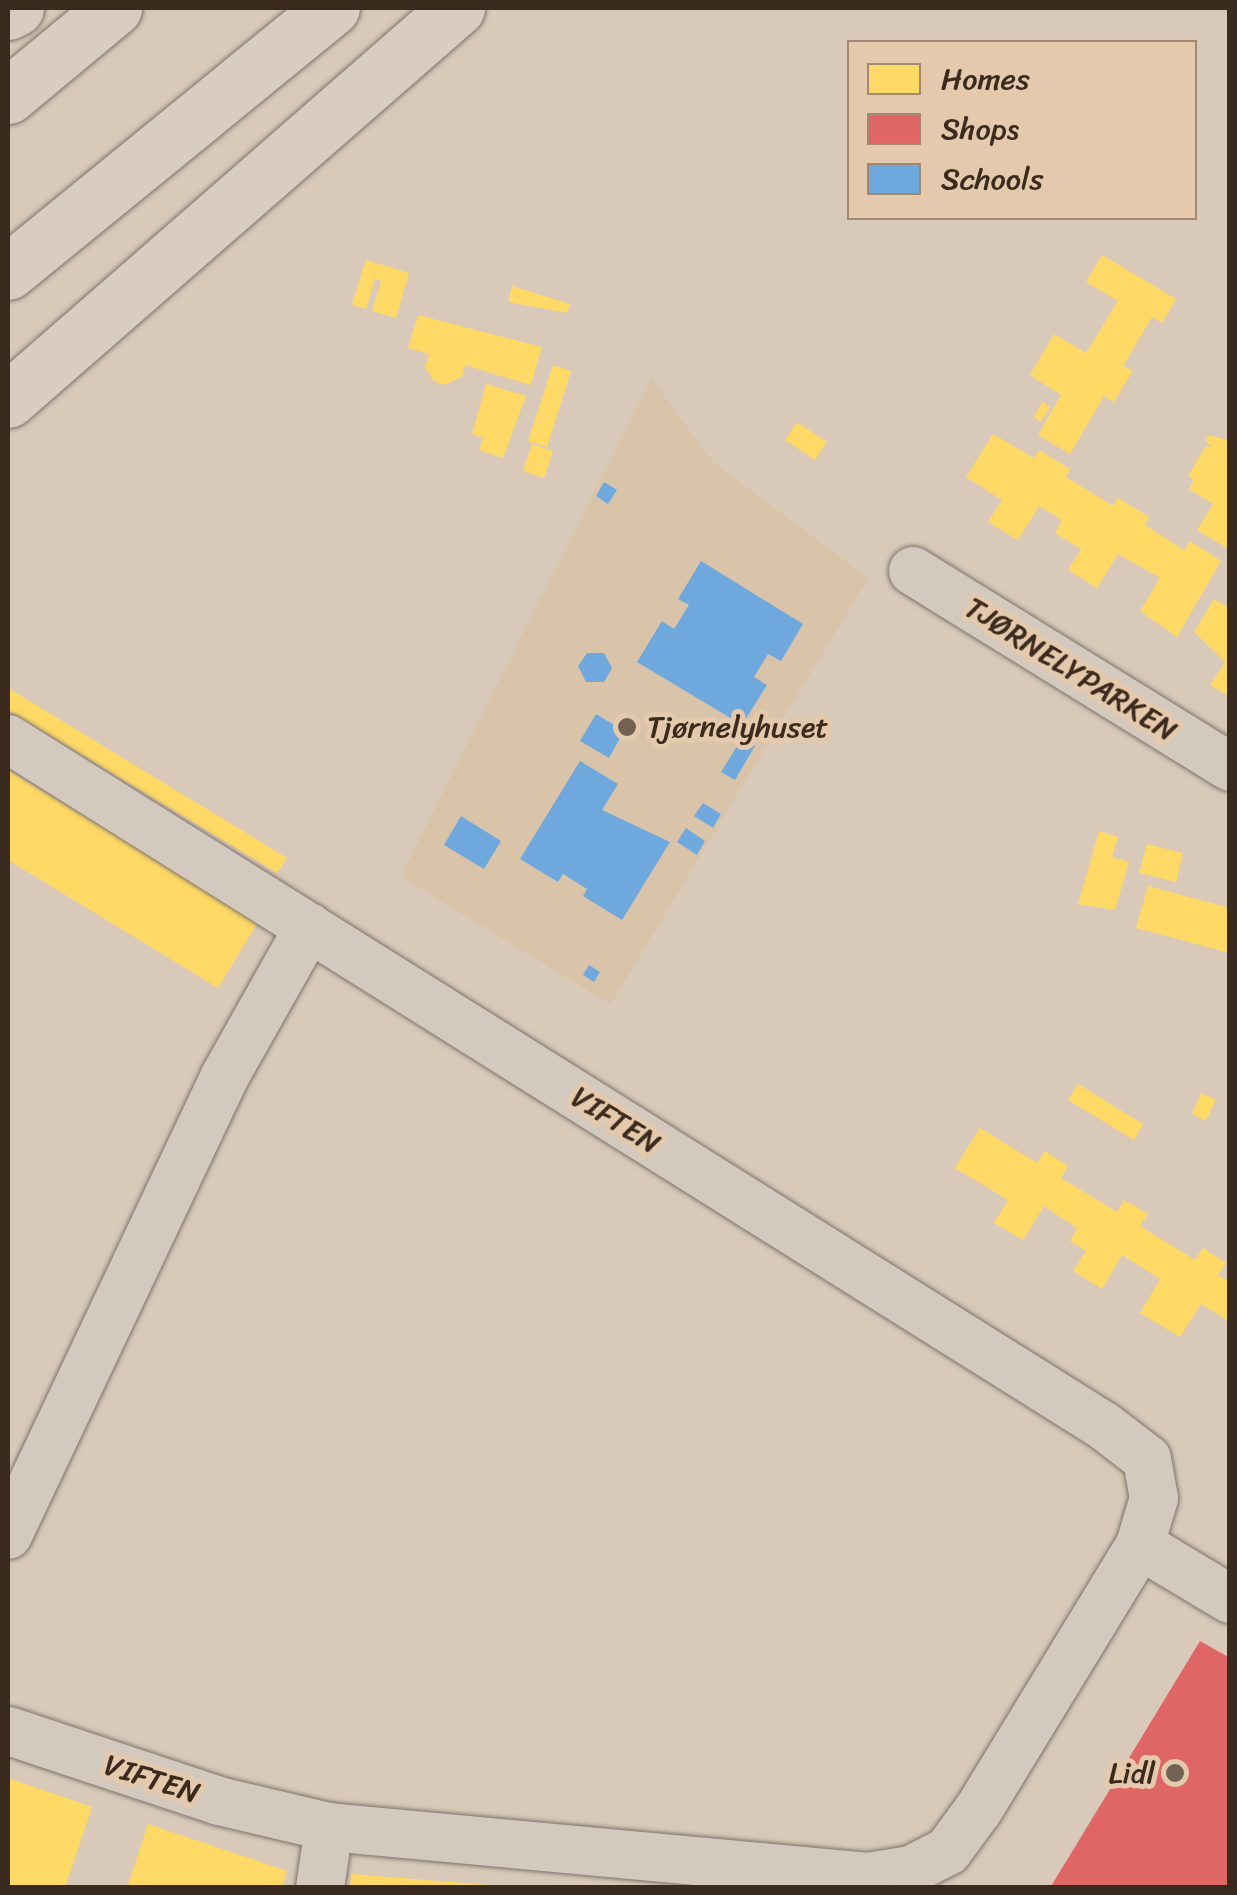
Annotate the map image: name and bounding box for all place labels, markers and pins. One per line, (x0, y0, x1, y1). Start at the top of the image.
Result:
place label: Tjørnelyhuset (647, 709, 828, 745)
marker: Tjørnelyhuset (616, 716, 638, 738)
place label: Lidl (1109, 1755, 1155, 1791)
marker: Lidl (1164, 1762, 1186, 1784)

